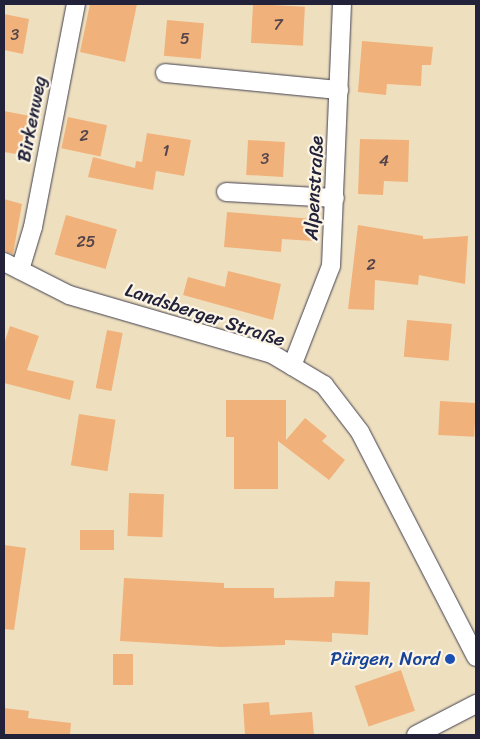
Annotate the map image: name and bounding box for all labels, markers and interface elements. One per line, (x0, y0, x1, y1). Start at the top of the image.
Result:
house number: 7 (273, 15, 283, 35)
house number: 3 (11, 25, 19, 45)
house number: 5 (180, 29, 190, 49)
street label: Birkenweg (13, 74, 51, 164)
house number: 2 (79, 126, 89, 146)
street label: Alpenstraße (300, 135, 328, 241)
house number: 1 (163, 141, 169, 161)
house number: 3 (261, 149, 269, 169)
house number: 4 (379, 151, 389, 171)
house number: 25 (76, 232, 96, 252)
house number: 2 (366, 255, 376, 275)
street label: Landsberger Straße (122, 278, 288, 352)
place label: Pürgen, Nord (330, 648, 440, 670)
marker: Pürgen, Nord (444, 653, 456, 665)

